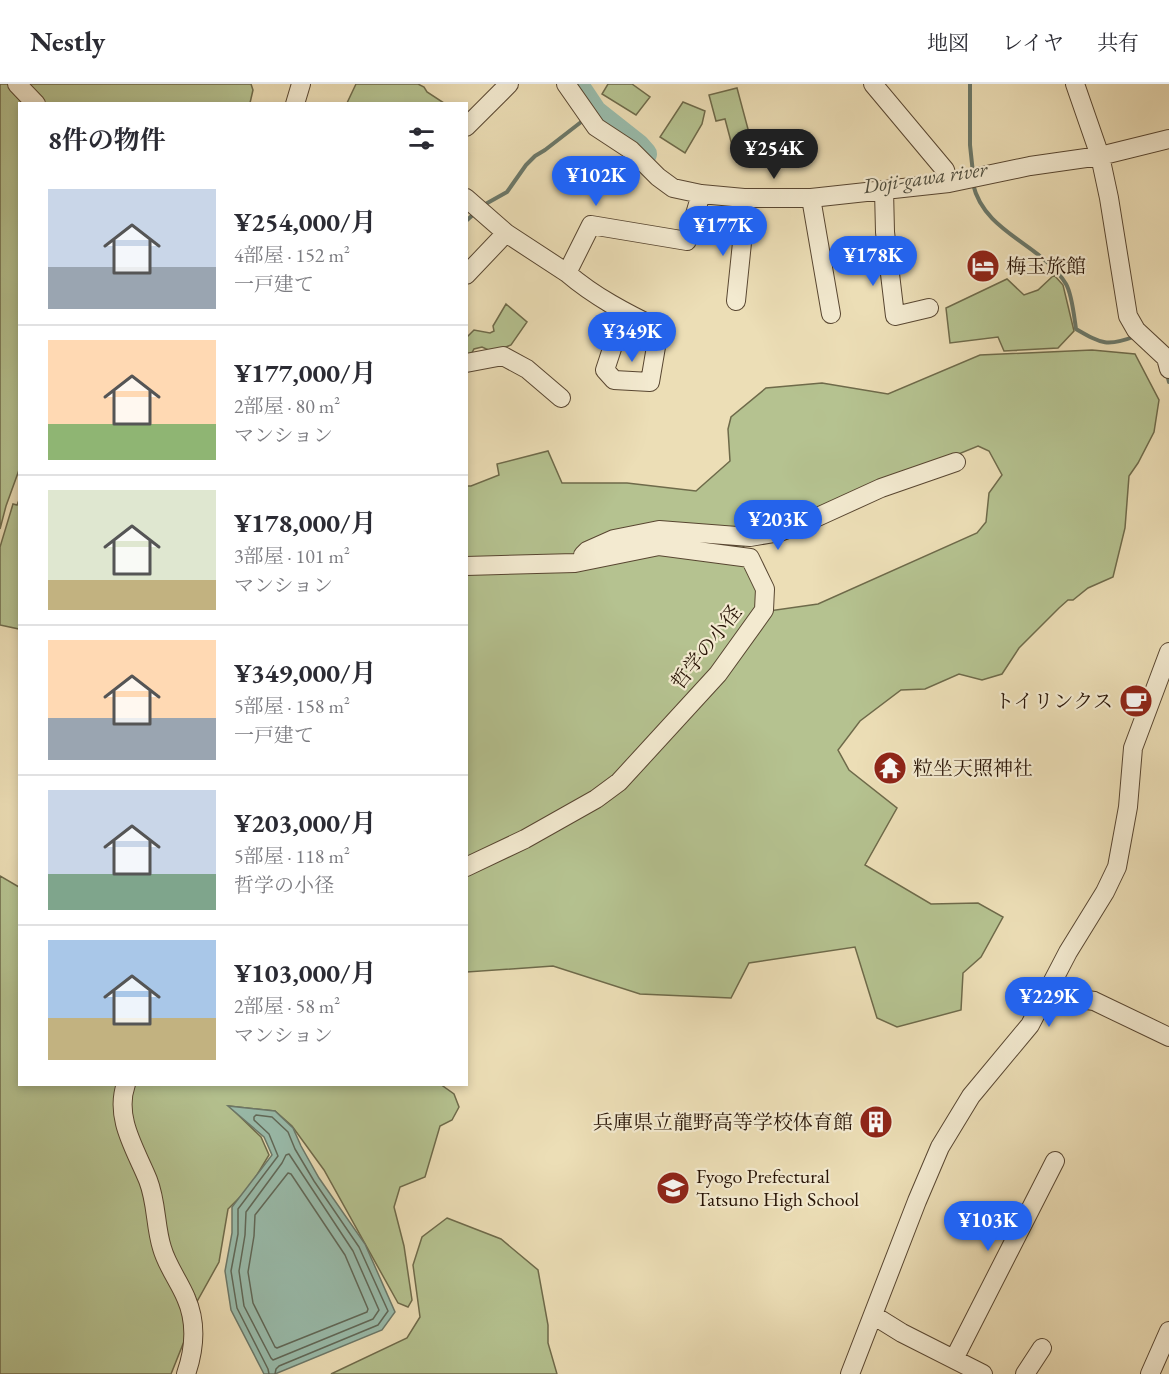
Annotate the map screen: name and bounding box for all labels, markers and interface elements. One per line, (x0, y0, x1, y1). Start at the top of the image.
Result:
text: Nestly (30, 23, 105, 59)
text: 地図 (927, 29, 969, 56)
text: レイヤ (1002, 29, 1064, 56)
text: 共有 (1097, 29, 1139, 56)
icon: filters (405, 122, 438, 155)
text: 8件の物件 (48, 123, 166, 157)
pin: ¥254K (732, 129, 816, 180)
text: ¥254K (744, 135, 804, 161)
water label: Doji-gawa river (860, 155, 990, 199)
pin: ¥102K (554, 156, 638, 207)
text: ¥102K (566, 162, 626, 188)
text: ¥254,000/月 (234, 205, 376, 239)
pin: ¥177K (681, 206, 765, 257)
text: ¥177K (693, 212, 753, 238)
icon: home (96, 213, 168, 285)
pin: ¥178K (831, 236, 915, 287)
text: 4部屋 · 152 m² (234, 242, 350, 268)
text: ¥178K (843, 242, 903, 268)
hotel icon: 梅玉旅館 (965, 248, 1001, 284)
place label: 梅玉旅館 (1006, 253, 1086, 279)
text: 一戸建て (234, 271, 314, 297)
pin: ¥349K (590, 312, 674, 363)
text: ¥349K (602, 318, 662, 344)
text: ¥177,000/月 (234, 356, 376, 390)
icon: home (96, 364, 168, 436)
text: 2部屋 · 80 m² (234, 393, 340, 419)
text: マンション (234, 422, 333, 448)
pin: ¥203K (736, 500, 820, 551)
text: ¥178,000/月 (234, 506, 376, 540)
text: ¥203K (748, 506, 808, 532)
icon: home (96, 514, 168, 586)
text: 3部屋 · 101 m² (234, 543, 350, 569)
text: マンション (234, 572, 333, 598)
street label: 哲学の小径 (665, 600, 747, 694)
text: ¥349,000/月 (234, 656, 376, 690)
icon: home (96, 664, 168, 736)
cafe icon: トイリンクス (1118, 683, 1154, 719)
place label: トイリンクス (995, 688, 1113, 714)
text: 5部屋 · 158 m² (234, 693, 350, 719)
text: 一戸建て (234, 722, 314, 748)
temple icon: 粒坐天照神社 (872, 750, 908, 786)
place label: 粒坐天照神社 (913, 755, 1033, 781)
text: ¥203,000/月 (234, 806, 376, 840)
icon: home (96, 814, 168, 886)
text: 5部屋 · 118 m² (234, 843, 350, 869)
text: 哲学の小径 (234, 872, 334, 898)
text: ¥103,000/月 (234, 956, 376, 990)
icon: home (96, 964, 168, 1036)
pin: ¥229K (1007, 977, 1091, 1028)
text: ¥229K (1019, 983, 1079, 1009)
text: 2部屋 · 58 m² (234, 993, 340, 1019)
text: マンション (234, 1022, 333, 1048)
building icon: 兵庫県立龍野高等学校体育館 (858, 1104, 894, 1140)
place label: 兵庫県立龍野高等学校体育館 (593, 1109, 853, 1135)
place label: Fyogo Prefectural Tatsuno High School (696, 1163, 859, 1212)
school or university icon: Fyogo Prefectural Tatsuno High School (655, 1170, 691, 1206)
pin: ¥103K (946, 1201, 1030, 1252)
text: ¥103K (958, 1207, 1018, 1233)

